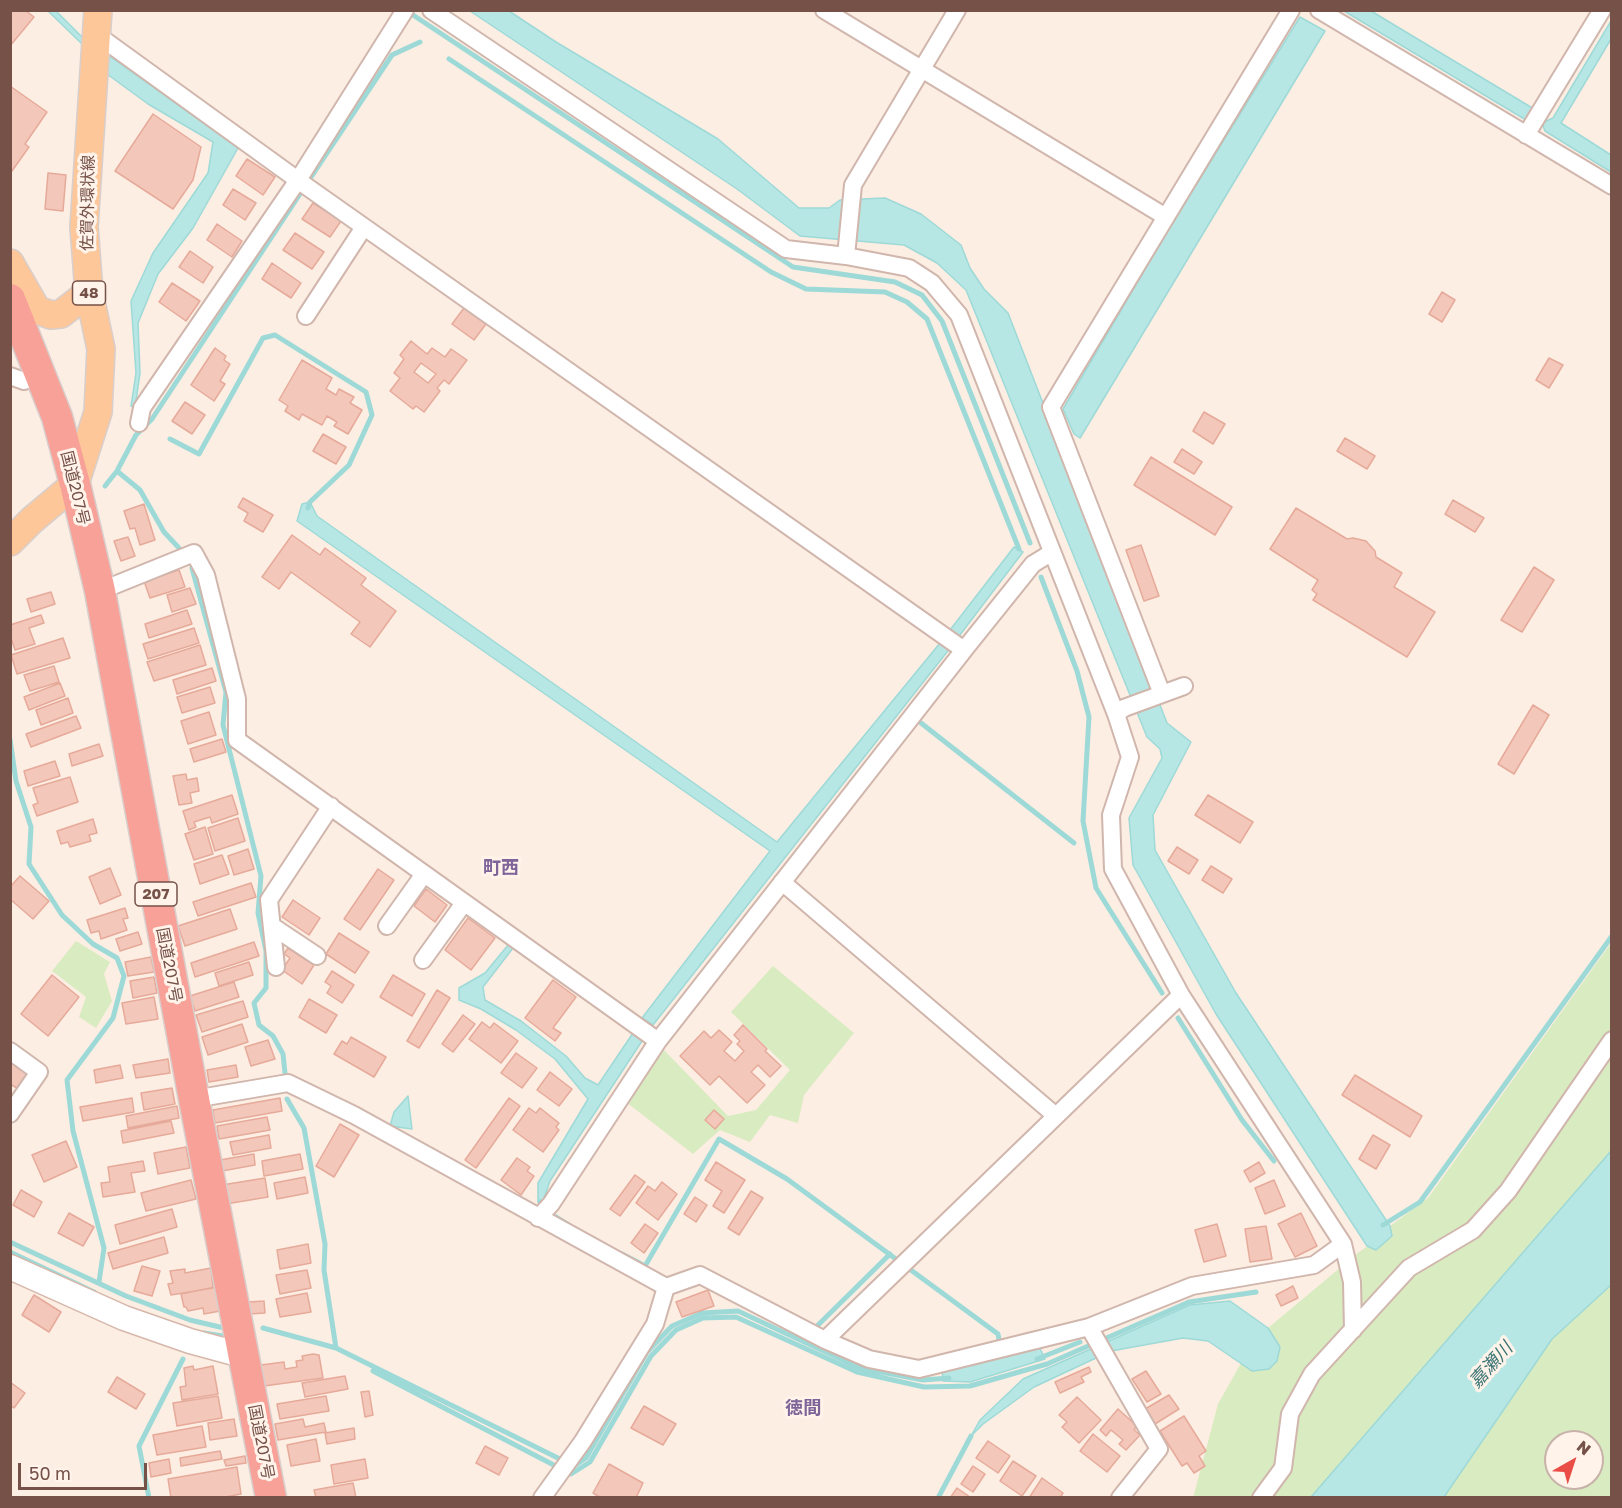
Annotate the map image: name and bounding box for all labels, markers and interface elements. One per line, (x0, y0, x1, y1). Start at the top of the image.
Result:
street label: 佐賀外環状線 (78, 155, 98, 251)
road number: 48 (72, 281, 106, 305)
street label: 国道207号 (57, 449, 93, 527)
district label: 町西 (483, 857, 519, 879)
road number: 207 (135, 882, 177, 906)
street label: 国道207号 (152, 926, 186, 1004)
water label: 嘉瀬川 (1465, 1338, 1517, 1392)
district label: 徳間 (785, 1397, 821, 1419)
street label: 国道207号 (244, 1403, 278, 1481)
north arrow (1544, 1430, 1604, 1490)
text: N (1573, 1436, 1595, 1459)
scale bar (21, 1451, 150, 1489)
text: 50 m (29, 1462, 71, 1484)

